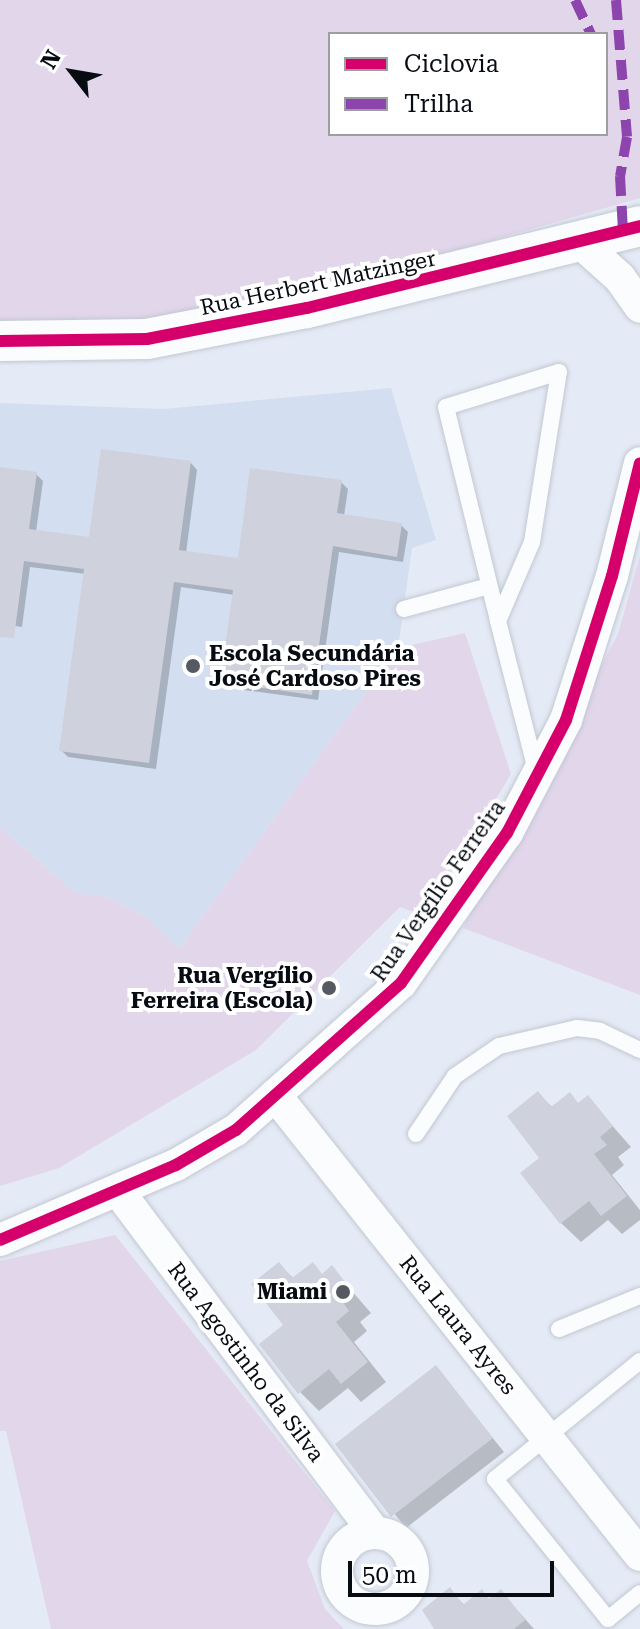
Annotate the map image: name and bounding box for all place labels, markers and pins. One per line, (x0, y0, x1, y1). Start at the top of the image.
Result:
place label: Escola Secundária José Cardoso Pires (209, 640, 421, 692)
marker: Escola Secundária José Cardoso Pires (184, 657, 202, 675)
place label: Rua Vergílio Ferreira (Escola) (131, 962, 313, 1014)
marker: Rua Vergílio Ferreira (Escola) (320, 979, 338, 997)
place label: Miami (257, 1279, 327, 1305)
marker: Miami (334, 1283, 352, 1301)

